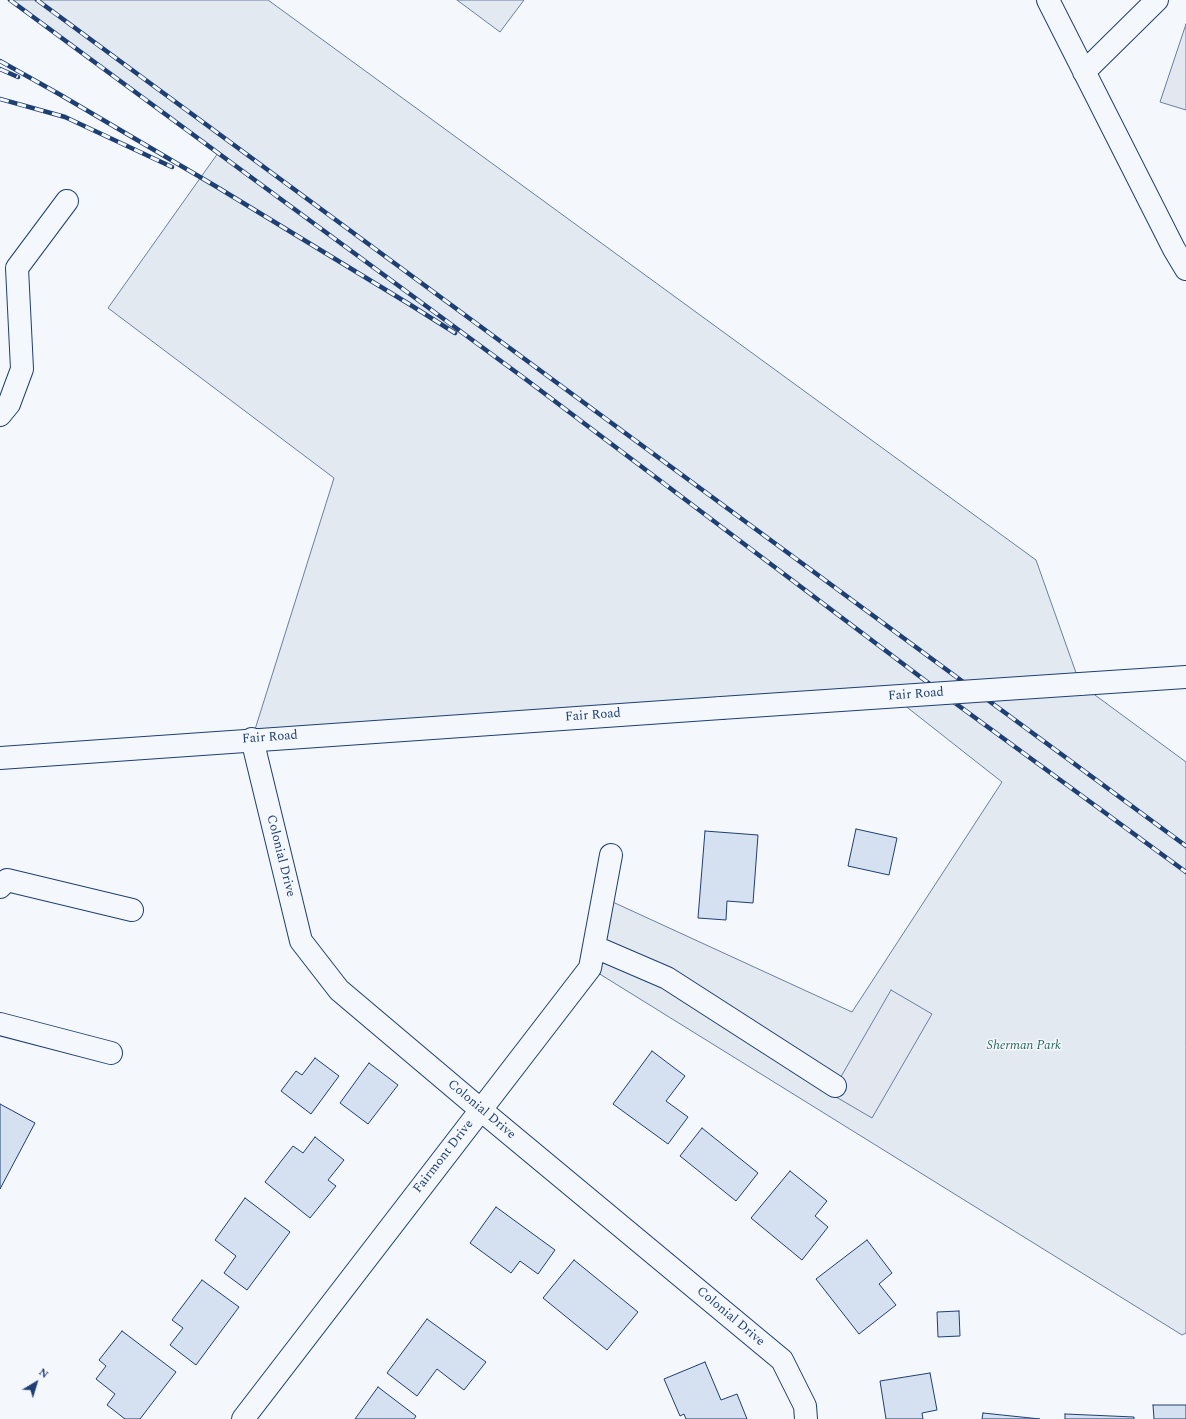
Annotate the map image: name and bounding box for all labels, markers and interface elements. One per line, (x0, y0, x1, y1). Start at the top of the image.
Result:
street label: Fair Road (888, 685, 944, 705)
street label: Fair Road (565, 706, 621, 726)
street label: Fair Road (242, 728, 298, 748)
street label: Colonial Drive (262, 813, 298, 899)
park label: Sherman Park (987, 1038, 1061, 1054)
street label: Colonial Drive (444, 1077, 518, 1143)
street label: Fairmont Drive (411, 1117, 477, 1197)
street label: Colonial Drive (693, 1284, 767, 1350)
north arrow (16, 1363, 56, 1403)
text: N (35, 1364, 52, 1383)

